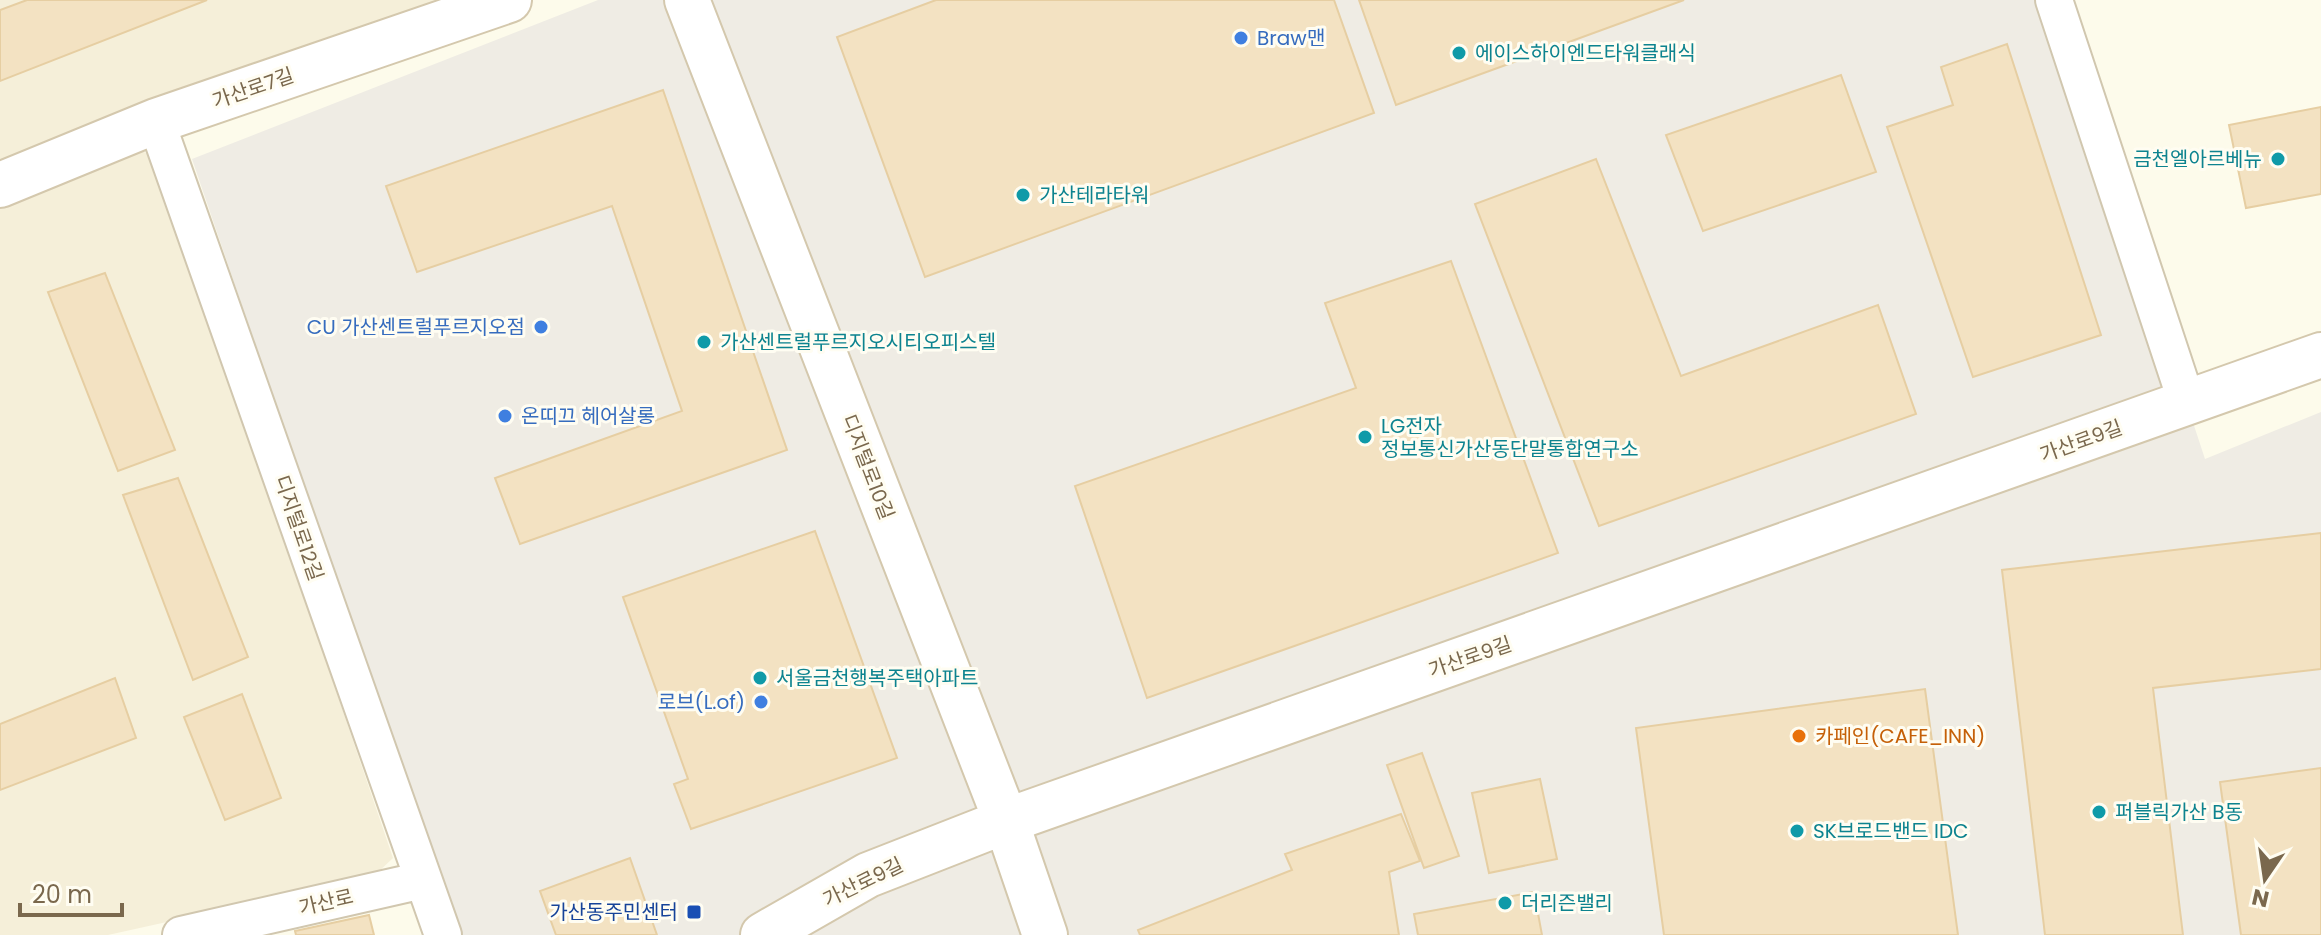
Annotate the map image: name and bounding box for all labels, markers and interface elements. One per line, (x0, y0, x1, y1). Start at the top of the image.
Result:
place label: Braw맨 (1257, 24, 1325, 52)
marker: Braw맨 (1232, 29, 1250, 47)
place label: 에이스하이엔드타워클래식 (1475, 39, 1696, 67)
marker: 에이스하이엔드타워클래식 (1450, 44, 1468, 62)
street label: 가산로7길 (208, 61, 298, 115)
place label: 금천엘아르베뉴 (2133, 145, 2262, 173)
marker: 금천엘아르베뉴 (2269, 150, 2287, 168)
place label: 가산테라타워 (1039, 181, 1149, 209)
marker: 가산테라타워 (1014, 186, 1032, 204)
place label: CU 가산센트럴푸르지오점 (307, 313, 525, 341)
marker: CU 가산센트럴푸르지오점 (532, 318, 550, 336)
place label: 가산센트럴푸르지오시티오피스텔 (720, 328, 996, 356)
marker: 가산센트럴푸르지오시티오피스텔 (695, 333, 713, 351)
place label: 온띠끄 헤어살롱 (521, 402, 655, 430)
marker: 온띠끄 헤어살롱 (496, 407, 514, 425)
street label: 디지털로10길 (835, 410, 901, 524)
place label: LG전자 정보통신가산동단말통합연구소 (1381, 412, 1639, 463)
street label: 가산로9길 (2036, 413, 2126, 469)
marker: LG전자 정보통신가산동단말통합연구소 (1356, 428, 1374, 446)
street label: 디지털로12길 (268, 471, 330, 585)
street label: 가산로9길 (1425, 630, 1515, 684)
place label: 서울금천행복주택아파트 (776, 664, 978, 692)
marker: 서울금천행복주택아파트 (751, 669, 769, 687)
place label: 로브(L.of) (658, 688, 745, 716)
marker: 로브(L.of) (752, 693, 770, 711)
place label: 카페인(CAFE_INN) (1815, 722, 1985, 750)
marker: 카페인(CAFE_INN) (1790, 727, 1808, 745)
place label: 퍼블릭가산 B동 (2115, 798, 2243, 826)
marker: 퍼블릭가산 B동 (2090, 803, 2108, 821)
place label: SK브로드밴드 IDC (1813, 817, 1969, 845)
marker: SK브로드밴드 IDC (1788, 822, 1806, 840)
north arrow (2225, 839, 2305, 919)
street label: 가산로9길 (818, 851, 908, 913)
scale bar (20, 867, 122, 917)
text: 20 m (32, 878, 92, 911)
text: N (2249, 881, 2272, 915)
street label: 가산로 (296, 882, 356, 922)
place label: 더리즌밸리 (1521, 889, 1613, 917)
marker: 더리즌밸리 (1496, 894, 1514, 912)
place label: 가산동주민센터 (549, 898, 678, 926)
marker: 가산동주민센터 (685, 903, 703, 921)

